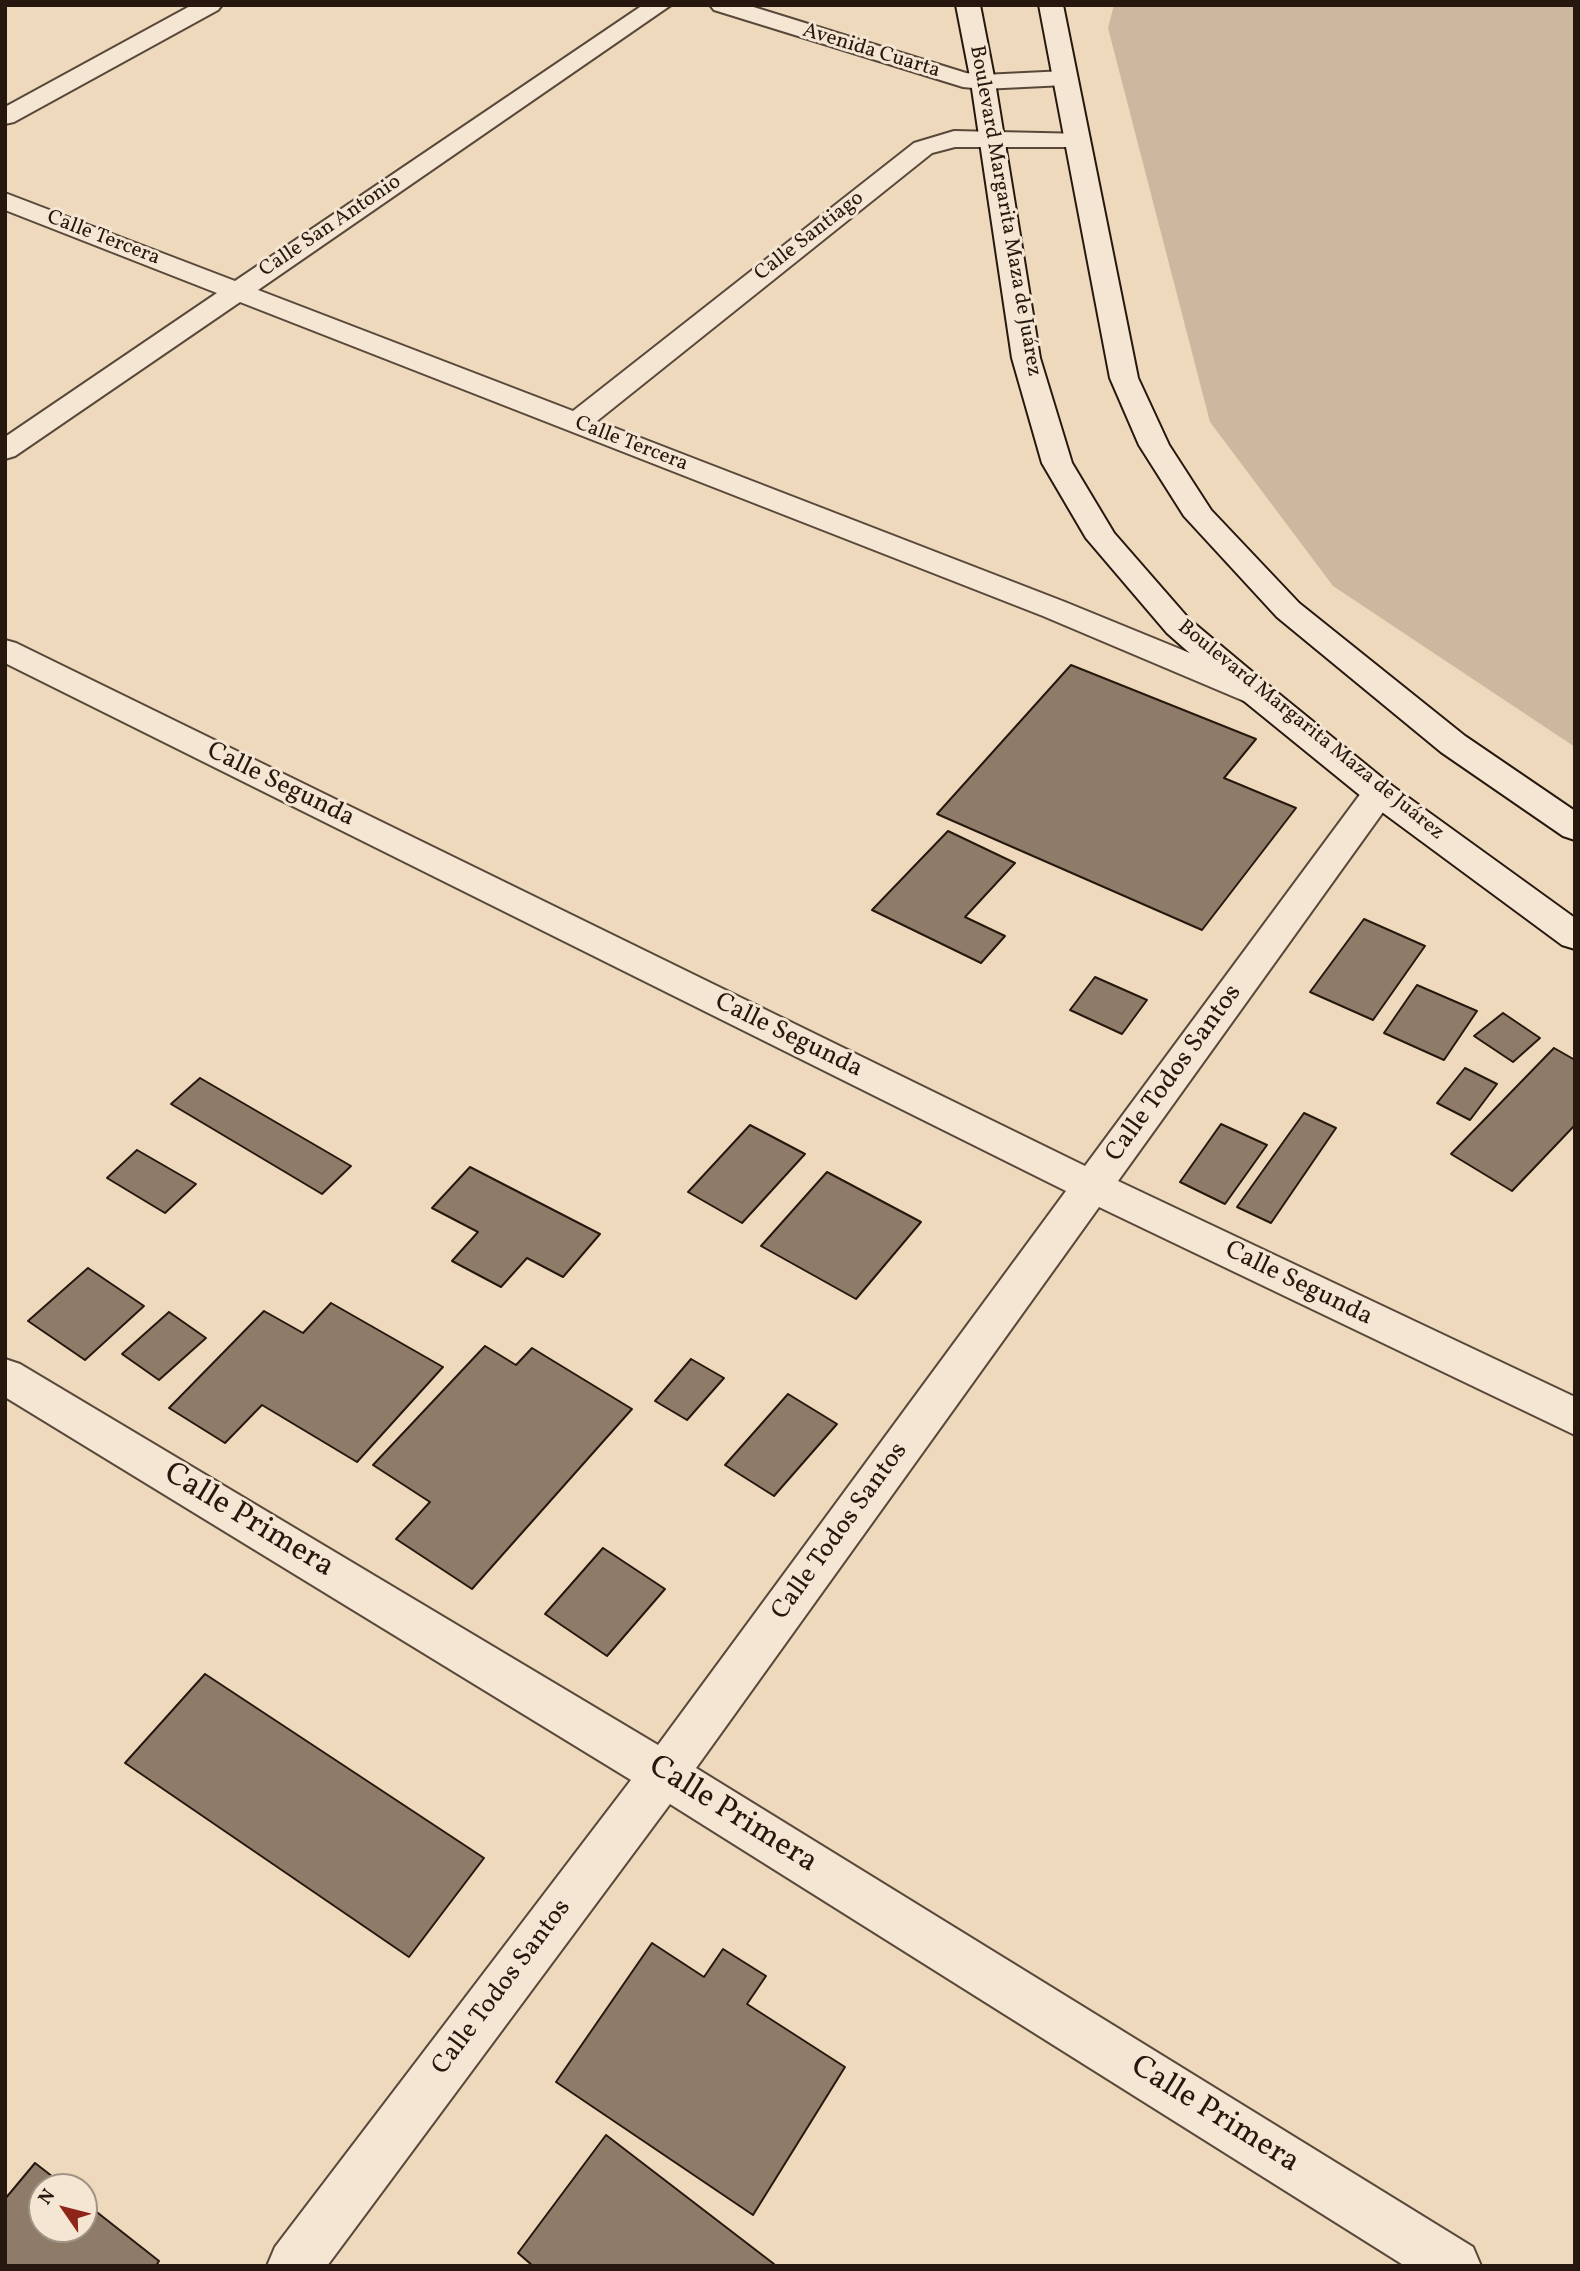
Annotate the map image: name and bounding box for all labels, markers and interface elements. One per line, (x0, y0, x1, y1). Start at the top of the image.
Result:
street label: Avenida Cuarta (799, 19, 943, 85)
street label: Boulevard Margarita Maza de Juárez (962, 44, 1046, 378)
street label: Calle San Antonio (255, 170, 407, 284)
street label: Calle Santiago (750, 187, 870, 287)
street label: Calle Tercera (43, 206, 163, 272)
street label: Calle Tercera (571, 412, 691, 478)
street label: Boulevard Margarita Maza de Juárez (1172, 616, 1448, 846)
street label: Calle Segunda (201, 737, 359, 835)
street label: Calle Todos Santos (1100, 979, 1250, 1169)
street label: Calle Segunda (709, 988, 867, 1086)
street label: Calle Segunda (1219, 1236, 1377, 1334)
street label: Calle Todos Santos (766, 1437, 916, 1627)
street label: Calle Primera (156, 1456, 340, 1588)
street label: Calle Primera (640, 1749, 824, 1883)
street label: Calle Todos Santos (427, 1894, 579, 2082)
street label: Calle Primera (1122, 2049, 1306, 2183)
north arrow (28, 2173, 98, 2243)
text: N (33, 2184, 62, 2210)

